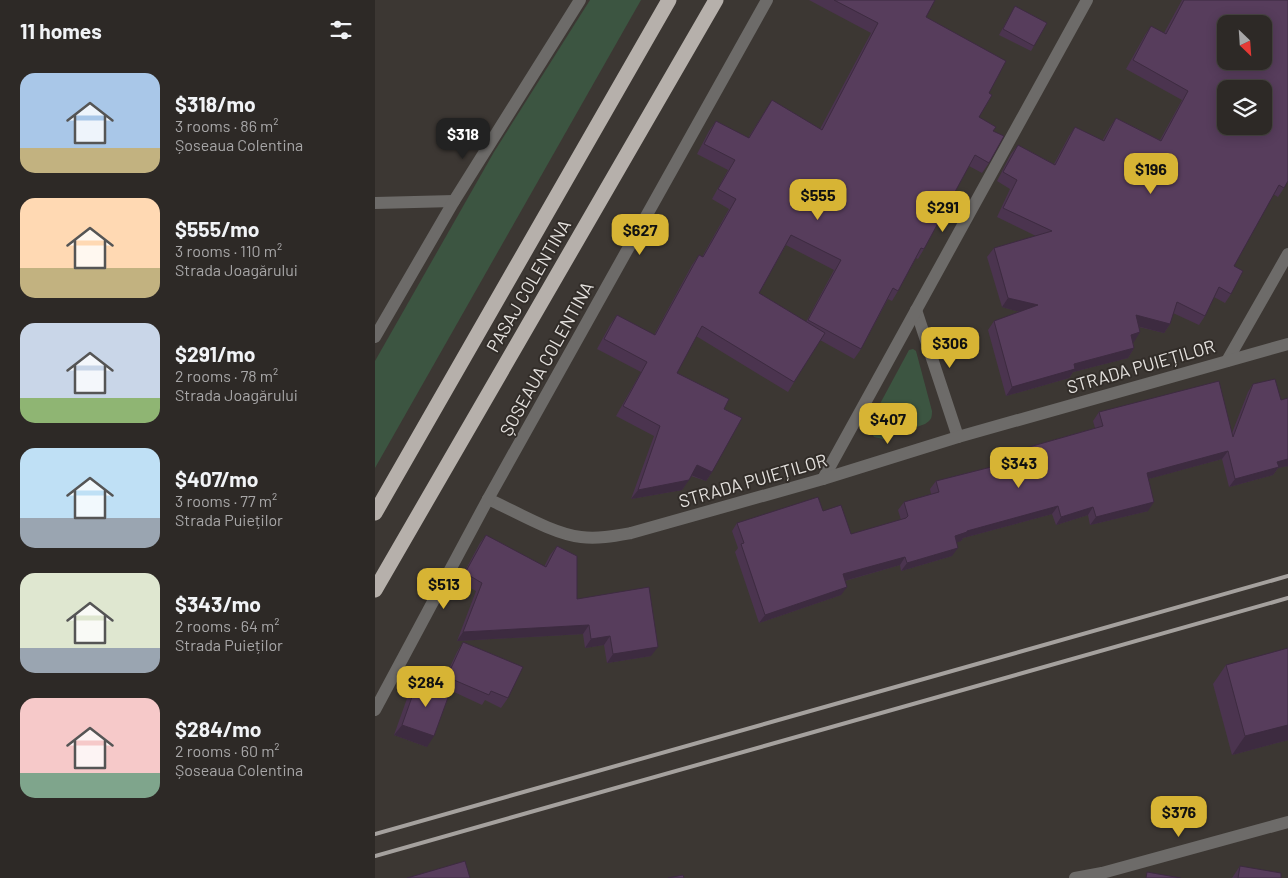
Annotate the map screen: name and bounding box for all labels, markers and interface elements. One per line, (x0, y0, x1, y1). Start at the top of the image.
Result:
north arrow (1217, 15, 1273, 70)
map controls (1217, 15, 1272, 135)
icon: filters (327, 16, 355, 44)
text: 11 homes (20, 18, 102, 43)
button: layers (1217, 80, 1272, 135)
text: $318/mo (175, 91, 256, 116)
icon: home (60, 93, 120, 153)
text: 3 rooms · 86 m² (175, 116, 279, 135)
pin: $318 (433, 118, 493, 160)
text: $318 (447, 124, 479, 143)
text: Șoseaua Colentina (175, 135, 303, 154)
pin: $196 (1121, 152, 1181, 195)
text: $196 (1135, 159, 1167, 178)
pin: $555 (788, 178, 848, 221)
text: $555 (800, 185, 836, 204)
pin: $291 (913, 190, 973, 233)
text: $291 (927, 197, 959, 216)
pin: $627 (610, 214, 670, 256)
street label: PASAJ COLENTINA (481, 215, 575, 356)
text: $555/mo (175, 216, 259, 241)
icon: home (60, 218, 120, 278)
text: $627 (623, 220, 657, 239)
text: 3 rooms · 110 m² (175, 241, 282, 260)
text: Strada Joagărului (175, 260, 298, 279)
street label: ȘOSEAUA COLENTINA (494, 277, 598, 440)
pin: $306 (920, 326, 980, 369)
text: $306 (932, 333, 968, 352)
street label: STRADA PUIEȚILOR (1064, 334, 1217, 398)
text: $291/mo (175, 341, 255, 366)
icon: home (60, 343, 120, 403)
text: 2 rooms · 78 m² (175, 366, 278, 385)
text: Strada Joagărului (175, 385, 298, 404)
pin: $407 (858, 402, 918, 445)
text: $407 (870, 409, 906, 428)
pin: $343 (989, 446, 1049, 489)
street label: STRADA PUIEȚILOR (676, 448, 829, 512)
text: $343 (1001, 453, 1037, 472)
text: $407/mo (175, 466, 259, 491)
icon: home (60, 468, 120, 528)
text: 3 rooms · 77 m² (175, 491, 277, 510)
text: Strada Puieților (175, 510, 283, 529)
pin: $513 (414, 568, 474, 610)
text: $513 (428, 574, 460, 593)
text: $343/mo (175, 591, 261, 616)
icon: home (60, 593, 120, 653)
text: 2 rooms · 64 m² (175, 616, 279, 635)
text: Strada Puieților (175, 635, 283, 654)
pin: $284 (396, 666, 456, 708)
text: $284 (408, 672, 444, 691)
text: $284/mo (175, 716, 261, 741)
icon: home (60, 718, 120, 778)
text: 2 rooms · 60 m² (175, 741, 280, 760)
text: Șoseaua Colentina (175, 760, 303, 779)
pin: $376 (1149, 796, 1209, 838)
text: $376 (1162, 802, 1196, 821)

